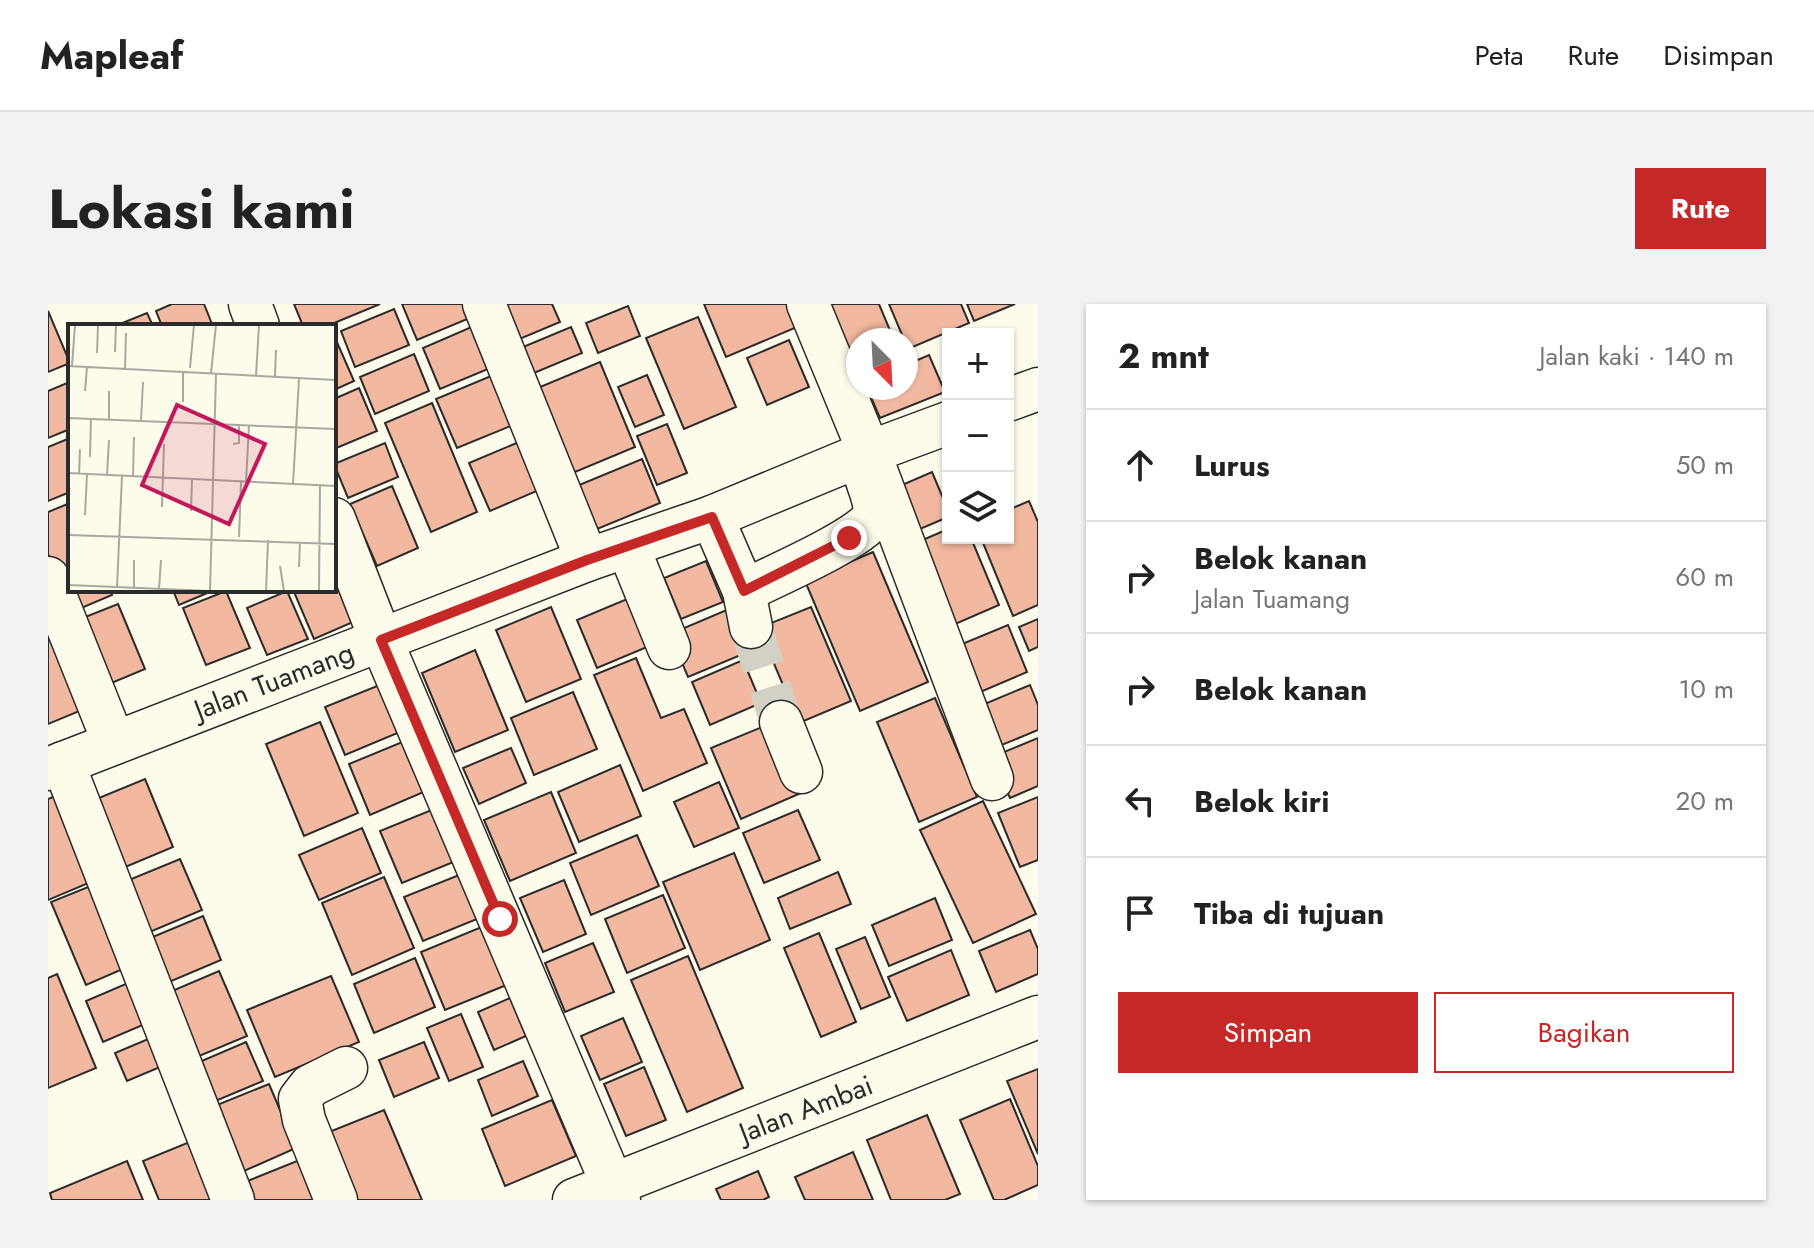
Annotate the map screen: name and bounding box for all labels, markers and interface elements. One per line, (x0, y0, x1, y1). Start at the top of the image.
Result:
text: Mapleaf (40, 28, 183, 83)
text: Peta (1474, 35, 1524, 76)
text: Rute (1568, 35, 1619, 76)
text: Disimpan (1663, 35, 1774, 76)
text: Lokasi kami (48, 168, 355, 249)
button: Rute (1635, 168, 1766, 249)
inset map (68, 324, 336, 592)
north arrow (846, 328, 918, 400)
map controls (942, 328, 1014, 544)
button: + (942, 328, 1014, 400)
text: 2 mnt (1118, 332, 1209, 381)
text: Jalan kaki · 140 m (1539, 337, 1734, 375)
button: − (942, 400, 1014, 472)
icon: ahead (1118, 443, 1162, 487)
text: Lurus (1194, 444, 1270, 487)
text: 50 m (1676, 446, 1734, 484)
button: layers (942, 472, 1014, 544)
route end (831, 520, 867, 556)
text: Belok kanan (1194, 537, 1367, 580)
icon: right (1118, 555, 1162, 599)
text: 60 m (1675, 558, 1734, 596)
text: Jalan Tuamang (1194, 580, 1350, 618)
street label: Jalan Tuamang (184, 632, 360, 732)
icon: right (1118, 667, 1162, 711)
text: Belok kanan (1194, 668, 1367, 711)
text: 10 m (1679, 670, 1734, 708)
icon: left (1118, 779, 1162, 823)
text: Belok kiri (1194, 780, 1329, 823)
text: 20 m (1676, 782, 1734, 820)
icon: arrive (1118, 891, 1162, 935)
text: Tiba di tujuan (1194, 892, 1384, 935)
route start (482, 901, 518, 937)
button: Simpan (1118, 992, 1418, 1073)
button: Bagikan (1434, 992, 1734, 1073)
street label: Jalan Ambai (729, 1065, 879, 1155)

